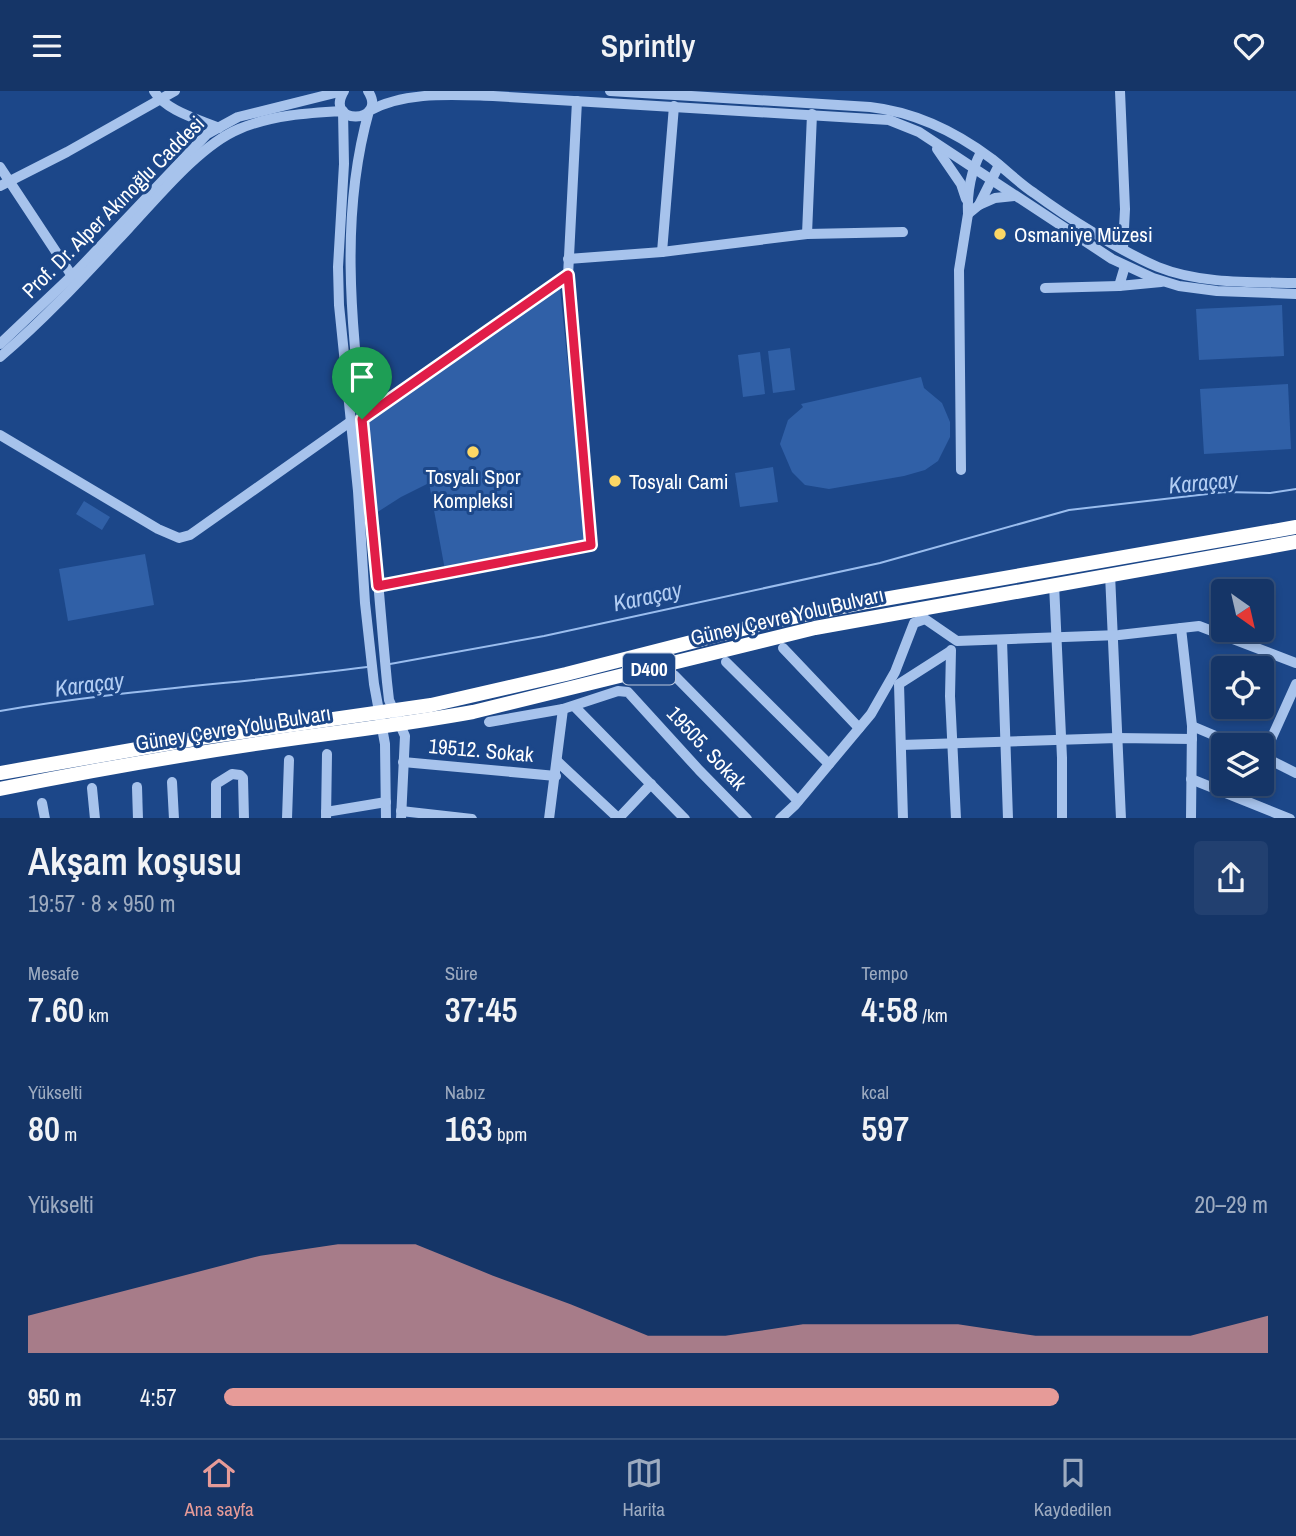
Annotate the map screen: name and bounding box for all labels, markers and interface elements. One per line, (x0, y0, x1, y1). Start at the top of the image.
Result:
text: Sprintly (601, 24, 695, 67)
icon: menu (28, 27, 66, 65)
icon: heart (1230, 27, 1268, 65)
street label: Prof. Dr. Alper Akınoğlu Caddesi (15, 109, 211, 305)
place label: Osmaniye Müzesi (1014, 220, 1153, 249)
marker: Osmaniye Müzesi (992, 226, 1008, 242)
pin (332, 347, 392, 419)
icon: arrive (343, 358, 381, 396)
marker: Tosyalı Spor Kompleksi (465, 444, 481, 460)
place label: Tosyalı Spor Kompleksi (426, 462, 521, 515)
water label: Karaçay (1167, 463, 1240, 500)
place label: Tosyalı Cami (629, 467, 729, 496)
marker: Tosyalı Cami (607, 473, 623, 489)
water label: Karaçay (610, 573, 686, 618)
north arrow (1211, 579, 1274, 642)
map controls (1211, 579, 1274, 796)
street label: Güney Çevre Yolu Bulvarı (688, 580, 886, 652)
road number: D400 (623, 653, 675, 685)
button: locate (1211, 656, 1274, 719)
water label: Karaçay (53, 664, 127, 704)
street label: Güney Çevre Yolu Bulvarı (133, 698, 333, 758)
street label: 19505. Sokak (660, 700, 754, 797)
street label: 19512. Sokak (427, 731, 535, 769)
button: layers (1211, 733, 1274, 796)
text: Akşam koşusu (28, 836, 242, 887)
button: share (1194, 841, 1268, 915)
text: 19:57 · 8 × 950 m (28, 888, 175, 919)
text: Mesafe (28, 960, 79, 986)
text: Süre (445, 960, 478, 986)
text: Tempo (861, 960, 908, 986)
text: 7.60 (28, 986, 84, 1033)
text: 37:45 (445, 986, 518, 1033)
text: 4:58 (861, 986, 918, 1033)
text: km (84, 1002, 109, 1028)
text: /km (918, 1002, 948, 1028)
text: Yükselti (28, 1079, 83, 1105)
text: Nabız (445, 1079, 485, 1105)
text: kcal (861, 1079, 889, 1105)
text: 80 (28, 1105, 60, 1152)
text: 163 (445, 1105, 493, 1152)
text: 597 (861, 1105, 909, 1152)
text: m (60, 1121, 77, 1147)
text: bpm (493, 1121, 527, 1147)
text: Yükselti (28, 1189, 94, 1220)
text: 20–29 m (1195, 1189, 1268, 1220)
text: 950 m (28, 1382, 81, 1413)
text: 4:57 (140, 1382, 177, 1413)
tab: Ana sayfa (184, 1454, 254, 1522)
tab: Harita (622, 1454, 665, 1522)
tab: Kaydedilen (1034, 1454, 1112, 1522)

